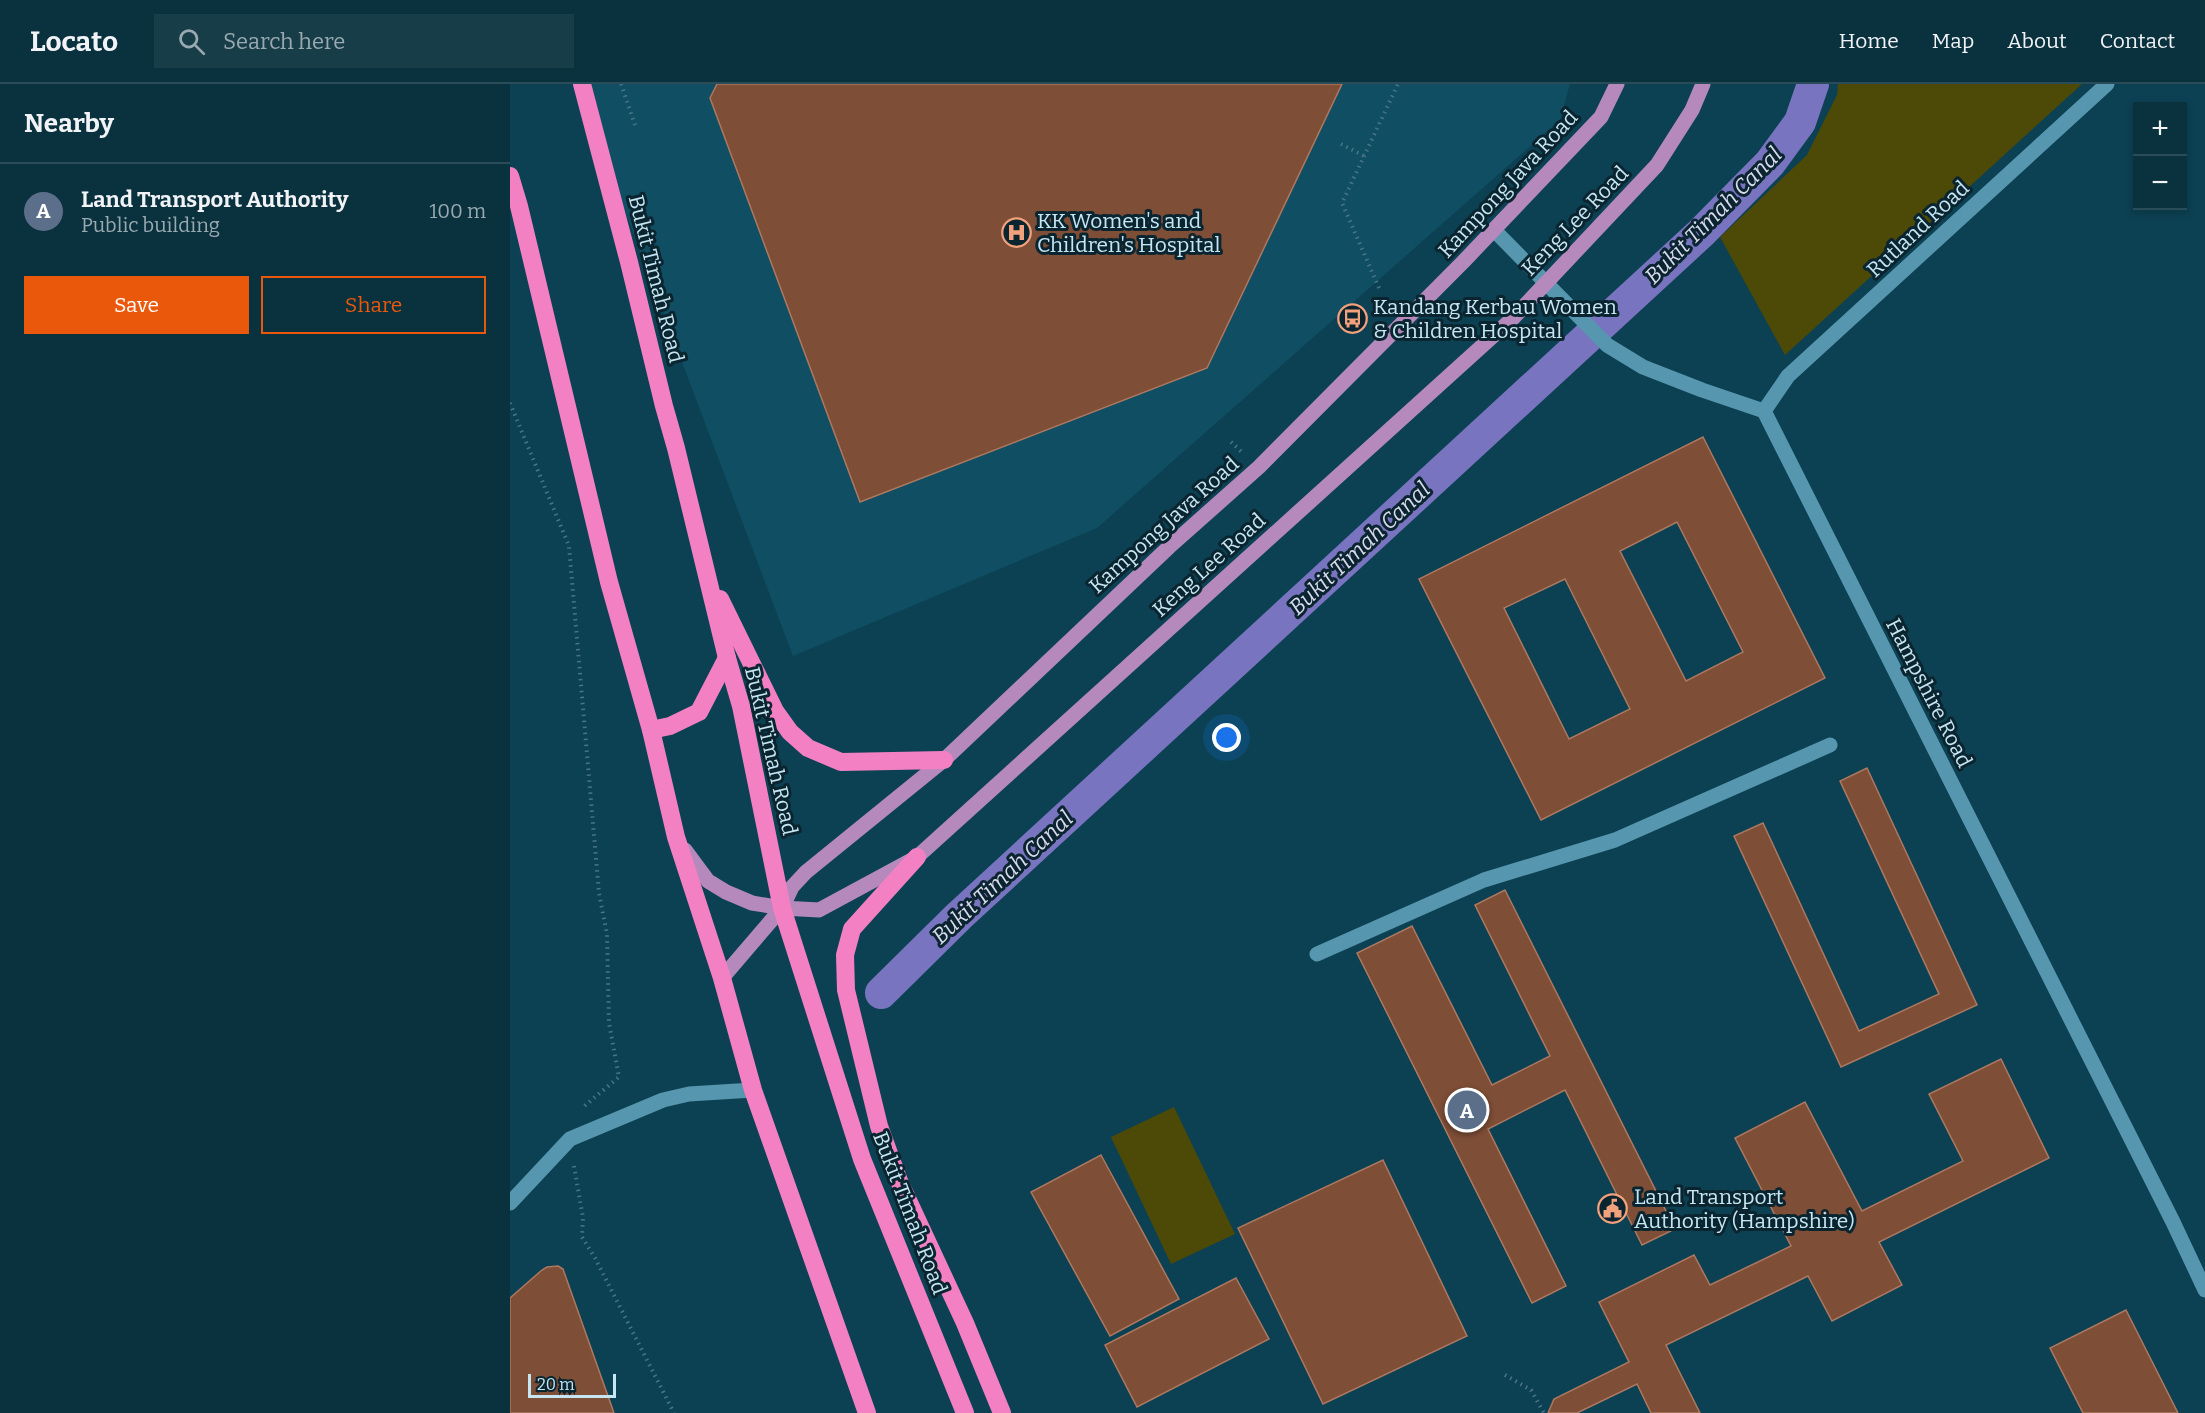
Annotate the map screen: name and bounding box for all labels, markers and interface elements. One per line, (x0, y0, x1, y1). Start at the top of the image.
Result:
search box (154, 14, 574, 68)
text: Locato (30, 25, 118, 58)
icon: search (175, 25, 208, 58)
text: Search here (223, 28, 345, 55)
text: Home (1839, 28, 1899, 54)
text: Map (1932, 28, 1974, 54)
text: About (2007, 28, 2067, 54)
text: Contact (2100, 28, 2175, 54)
map controls (2133, 102, 2187, 210)
button: + (2133, 102, 2187, 156)
street label: Kampong Java Road (1433, 105, 1583, 263)
text: Nearby (24, 108, 114, 139)
water label: Bukit Timah Canal (1639, 141, 1788, 290)
button: − (2133, 156, 2187, 210)
street label: Keng Lee Road (1516, 161, 1634, 281)
street label: Rutland Road (1861, 175, 1975, 283)
text: Land Transport Authority (81, 186, 348, 213)
street label: Bukit Timah Road (623, 192, 689, 366)
text: A (36, 199, 51, 223)
text: 100 m (429, 199, 486, 223)
place label: KK Women's and Children's Hospital (1037, 208, 1221, 258)
text: Public building (81, 213, 220, 237)
hospital icon: KK Women's and Children's Hospital (1000, 217, 1032, 249)
button: Save (24, 276, 249, 334)
button: Share (261, 276, 486, 334)
place label: Kandang Kerbau Women & Children Hospital (1373, 294, 1617, 344)
bus stop icon: Kandang Kerbau Women & Children Hospital (1336, 303, 1368, 335)
street label: Kampong Java Road (1084, 451, 1244, 599)
water label: Bukit Timah Canal (1283, 476, 1435, 621)
street label: Keng Lee Road (1147, 508, 1271, 622)
street label: Hampshire Road (1880, 614, 1978, 772)
street label: Bukit Timah Road (739, 664, 803, 838)
your location (1212, 723, 1241, 752)
water label: Bukit Timah Canal (926, 805, 1078, 950)
pin: A (1448, 1088, 1486, 1132)
street label: Bukit Timah Road (867, 1128, 953, 1298)
place label: Land Transport Authority (Hampshire) (1634, 1184, 1855, 1234)
public building icon: Land Transport Authority (Hampshire) (1597, 1193, 1629, 1225)
scale bar (528, 1371, 616, 1398)
text: 20 m (537, 1375, 574, 1394)

